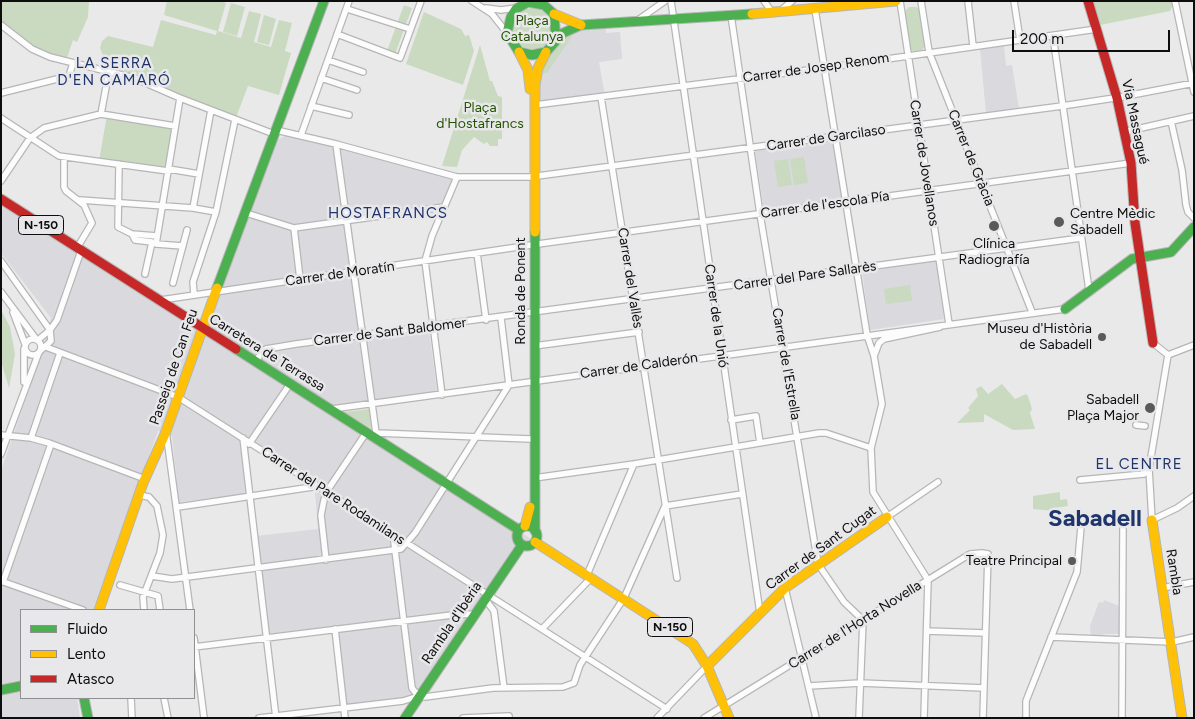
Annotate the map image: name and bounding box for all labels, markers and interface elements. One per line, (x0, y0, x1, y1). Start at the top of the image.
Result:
park label: Plaça Catalunya (501, 13, 563, 46)
scale bar (1015, 20, 1172, 52)
text: 200 m (1020, 30, 1064, 48)
street label: Carrer de Josep Renom (742, 49, 890, 87)
district label: LA SERRA D'EN CAMARÓ (56, 55, 172, 90)
street label: Via Massagué (1118, 78, 1152, 166)
street label: Carrer de Jovellanos (906, 99, 942, 227)
park label: Plaça d'Hostafrancs (436, 100, 524, 132)
street label: Carrer de Gràcia (944, 107, 998, 209)
street label: Carrer de Garcilaso (765, 121, 887, 155)
street label: Carrer de l'escola Pía (760, 188, 890, 222)
district label: HOSTAFRANCS (327, 205, 449, 223)
place label: Centre Mèdic Sabadell (1070, 206, 1155, 238)
marker: Centre Mèdic Sabadell (1052, 215, 1066, 229)
road number: N-150 (18, 216, 64, 234)
marker: Clínica Radiografía (987, 219, 1001, 233)
street label: Carrer del Vallès (614, 227, 646, 329)
place label: Clínica Radiografía (958, 236, 1030, 268)
street label: Ronda de Ponent (513, 237, 529, 345)
street label: Carrer de Moratín (284, 258, 396, 290)
street label: Carrer del Pare Sallarès (733, 258, 877, 294)
street label: Carrer de la Unió (700, 263, 732, 369)
street label: Passeig de Can Feu (146, 307, 202, 427)
street label: Carrer de l'Estrella (768, 307, 804, 421)
street label: Carretera de Terrassa (206, 311, 328, 395)
street label: Carrer de Sant Baldomer (313, 314, 467, 350)
place label: Museu d'Història de Sabadell (987, 321, 1092, 354)
marker: Museu d'Història de Sabadell (1096, 331, 1108, 343)
street label: Carrer de Calderón (579, 349, 699, 383)
place label: Sabadell Plaça Major (1067, 392, 1139, 424)
marker: Sabadell Plaça Major (1143, 401, 1157, 415)
street label: Carrer del Pare Rodamilans (258, 443, 408, 549)
district label: EL CENTRE (1094, 456, 1184, 474)
street label: Carrer de Sant Cugat (762, 502, 880, 594)
district label: Sabadell (1048, 505, 1142, 533)
street label: Rambla (1162, 548, 1186, 596)
place label: Teatre Principal (966, 553, 1062, 569)
marker: Teatre Principal (1066, 555, 1078, 567)
street label: Carrer de l'Horta Novella (785, 577, 925, 673)
street label: Rambla d'Ibèria (418, 579, 486, 667)
legend (20, 609, 195, 699)
road number: N-150 (648, 618, 692, 636)
text: Fluido (67, 620, 108, 638)
text: Lento (67, 645, 106, 663)
text: Atasco (67, 670, 114, 688)

